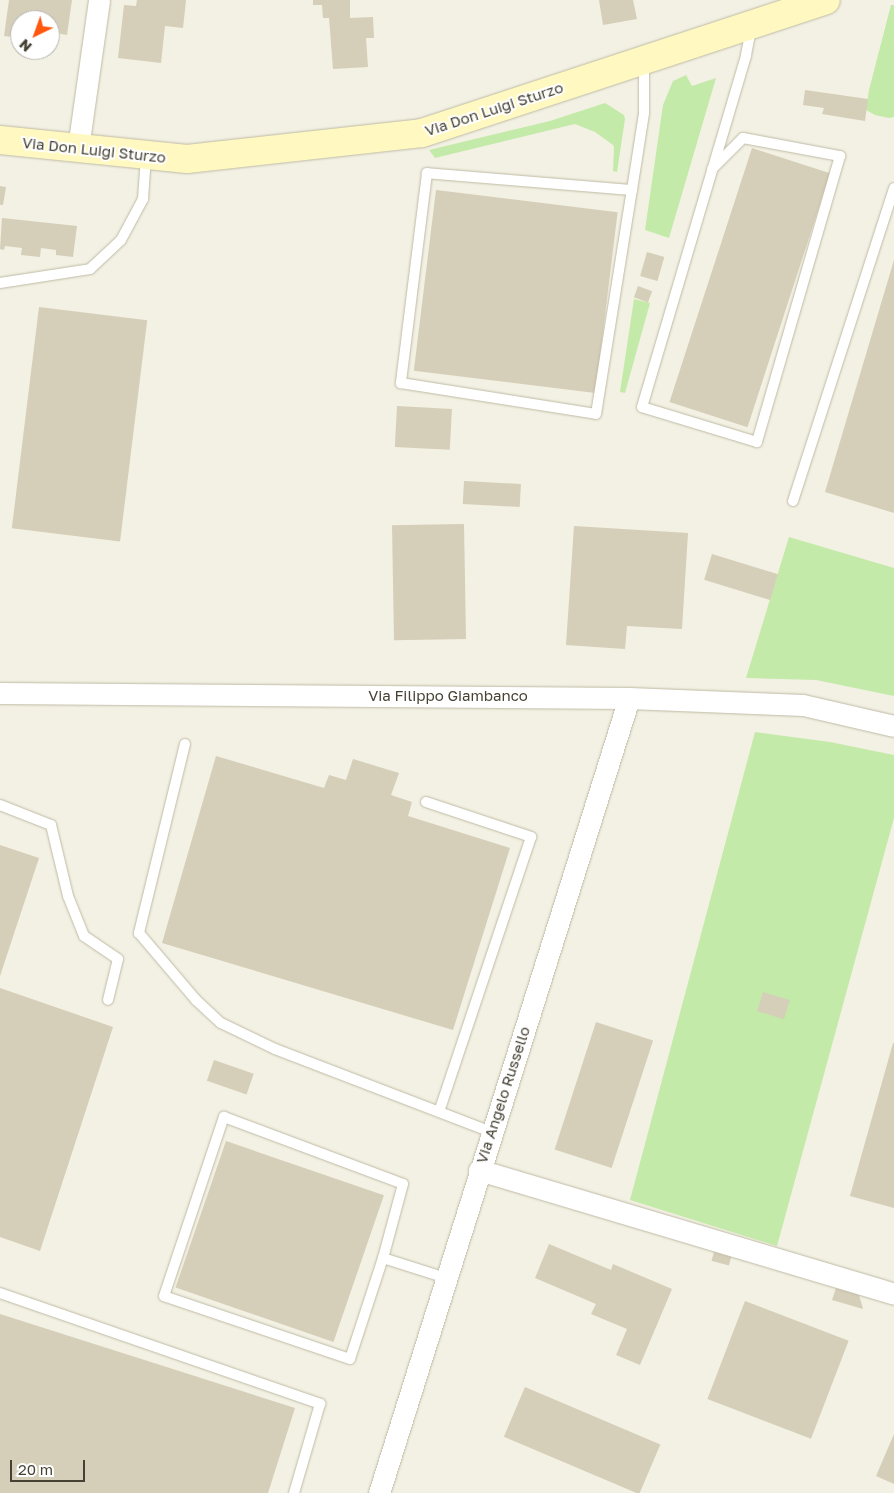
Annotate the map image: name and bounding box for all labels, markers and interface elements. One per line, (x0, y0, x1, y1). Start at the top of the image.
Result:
north arrow (10, 10, 60, 60)
text: N (16, 36, 35, 56)
street label: Via Don Luigi Sturzo (423, 78, 565, 140)
street label: Via Don Luigi Sturzo (21, 134, 167, 166)
street label: Via Filippo Giambanco (368, 687, 528, 705)
street label: Via Angelo Russello (472, 1024, 534, 1166)
scale bar (12, 1450, 88, 1482)
text: 20 m (18, 1460, 53, 1478)

